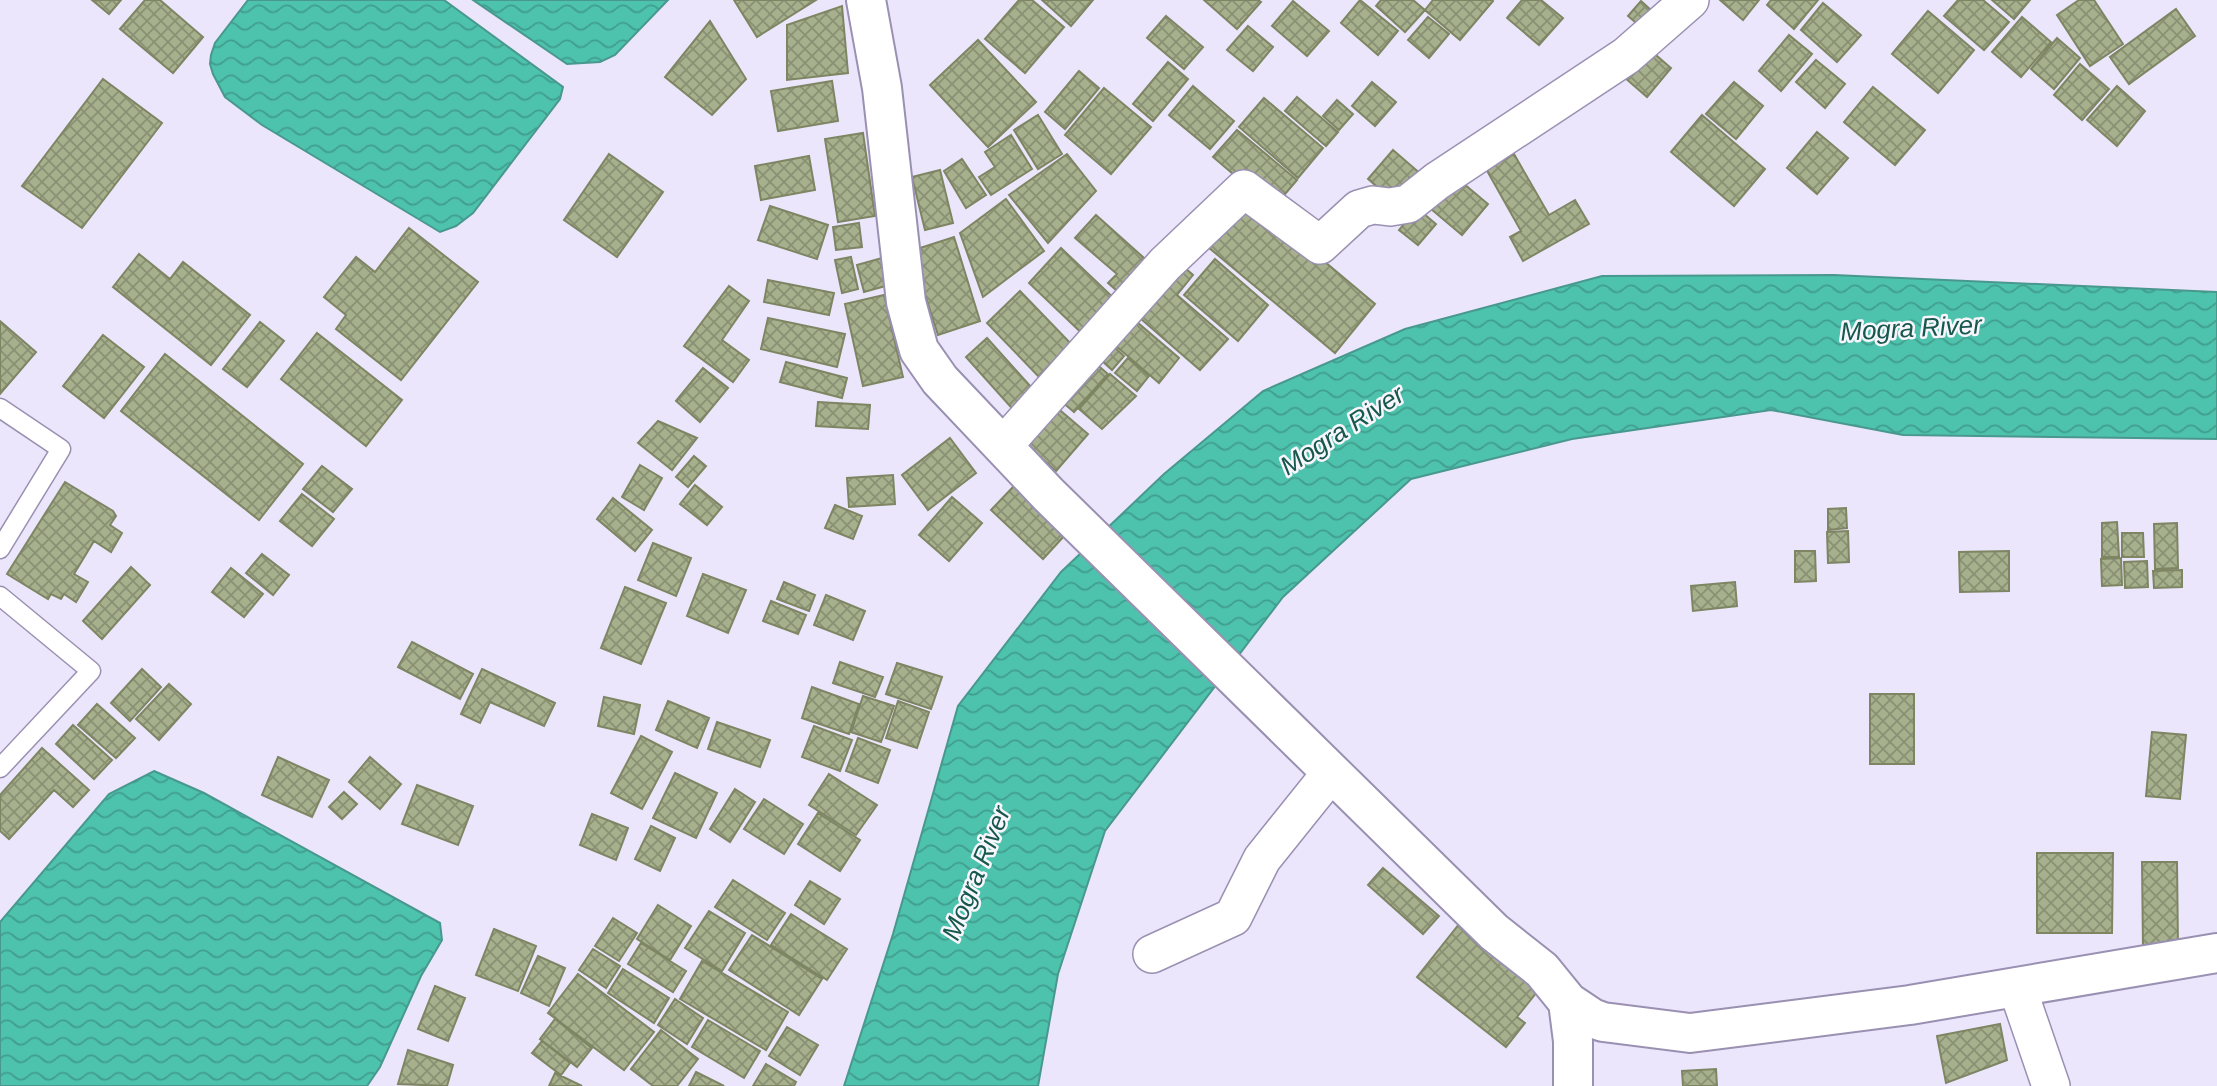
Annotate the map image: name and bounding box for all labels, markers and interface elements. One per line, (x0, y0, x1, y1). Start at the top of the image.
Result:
water label: Mogra River (1840, 309, 1984, 347)
water label: Mogra River (1274, 378, 1411, 481)
water label: Mogra River (936, 800, 1017, 944)

